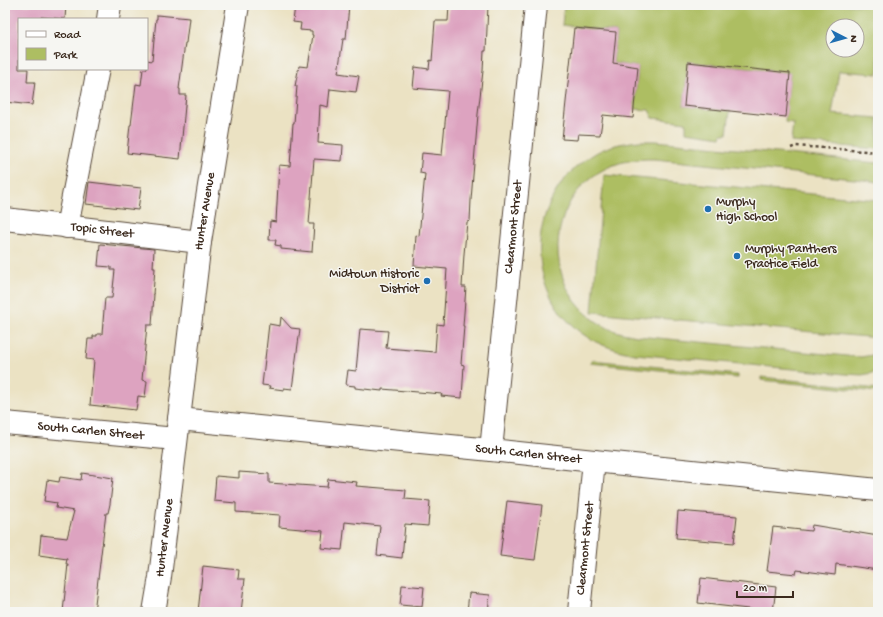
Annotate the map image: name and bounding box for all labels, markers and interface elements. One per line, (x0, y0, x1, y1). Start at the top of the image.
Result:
legend (18, 18, 148, 70)
north arrow (825, 18, 865, 58)
text: Road (54, 29, 81, 43)
text: N (847, 35, 859, 43)
text: Park (53, 49, 79, 63)
street label: Hunter Avenue (192, 171, 219, 251)
street label: Clearmont Street (501, 178, 526, 275)
place label: Murphy High School (716, 195, 778, 225)
marker: Murphy High School (703, 204, 713, 214)
street label: Topic Street (69, 219, 136, 242)
place label: Murphy Panthers Practice Field (744, 242, 838, 272)
marker: Murphy Panthers Practice Field (732, 251, 742, 261)
place label: Midtown Historic District (329, 267, 421, 297)
marker: Midtown Historic District (422, 276, 432, 286)
street label: South Carlen Street (37, 419, 146, 444)
street label: South Carlen Street (474, 441, 584, 467)
street label: Hunter Avenue (153, 498, 177, 578)
street label: Clearmont Street (573, 499, 598, 596)
scale bar (737, 573, 793, 599)
text: 20 m (743, 582, 768, 596)

